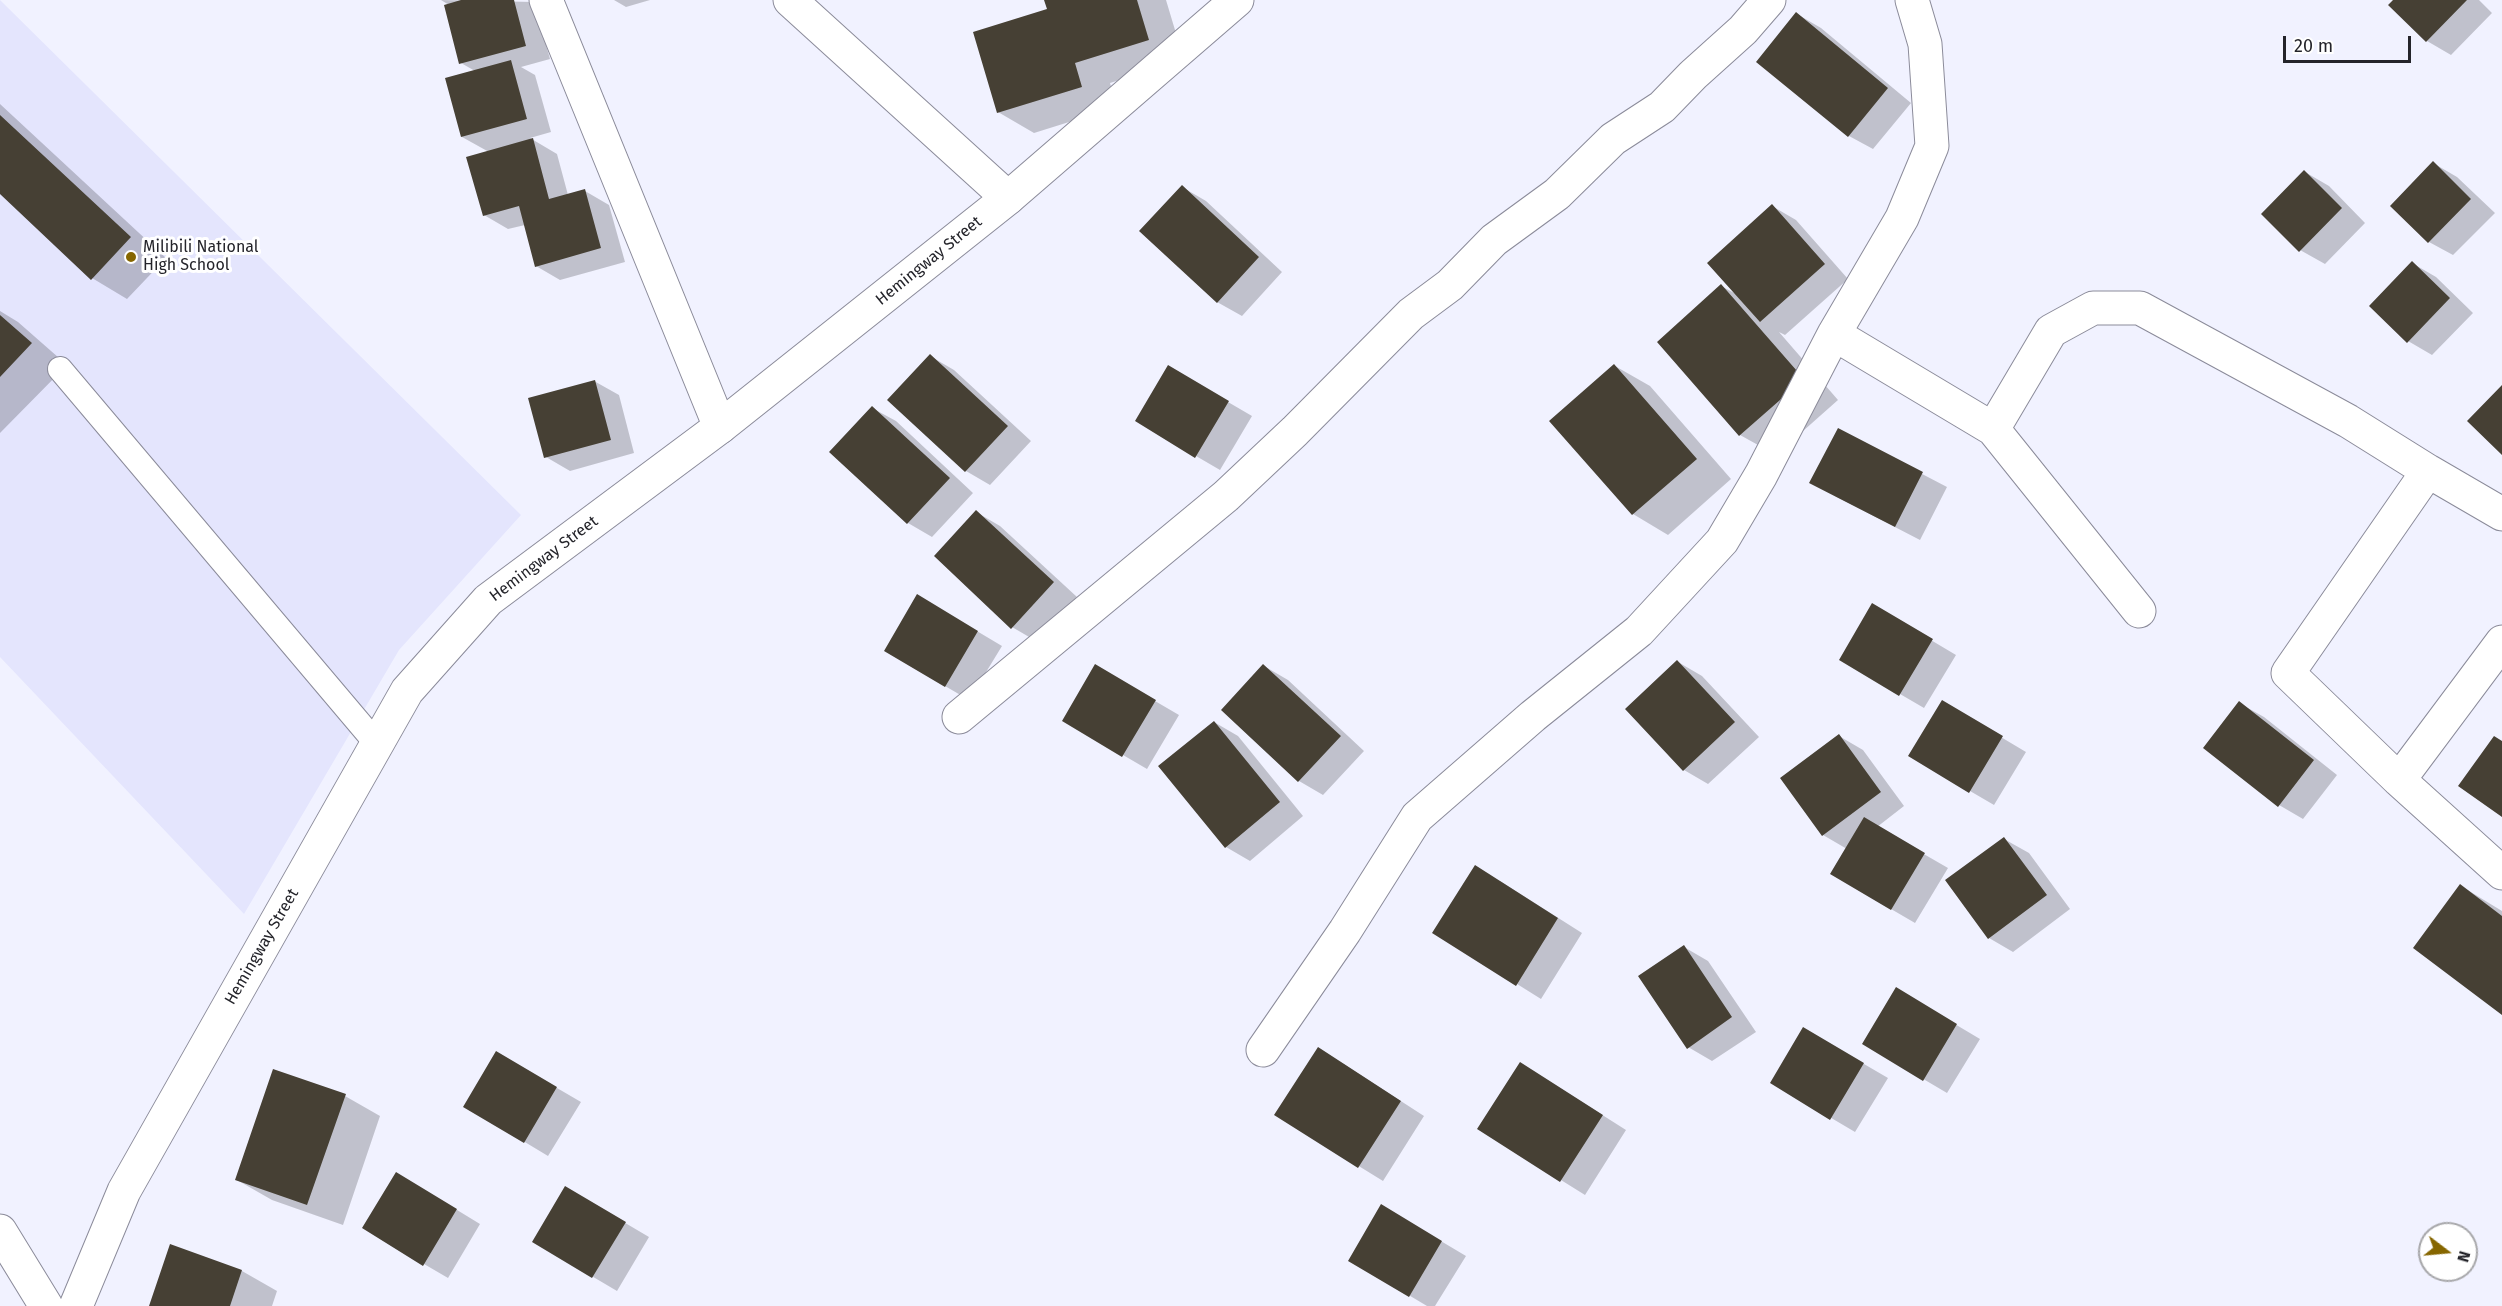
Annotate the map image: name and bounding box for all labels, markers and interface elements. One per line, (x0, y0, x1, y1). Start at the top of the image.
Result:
scale bar (2286, 24, 2414, 62)
text: 20 m (2294, 35, 2333, 57)
street label: Hemingway Street (872, 212, 986, 310)
place label: Milibili National High School (143, 238, 258, 276)
marker: Milibili National High School (124, 250, 138, 264)
street label: Hemingway Street (486, 512, 602, 606)
street label: Hemingway Street (221, 886, 303, 1008)
north arrow (2418, 1222, 2478, 1282)
text: N (2453, 1249, 2474, 1264)

